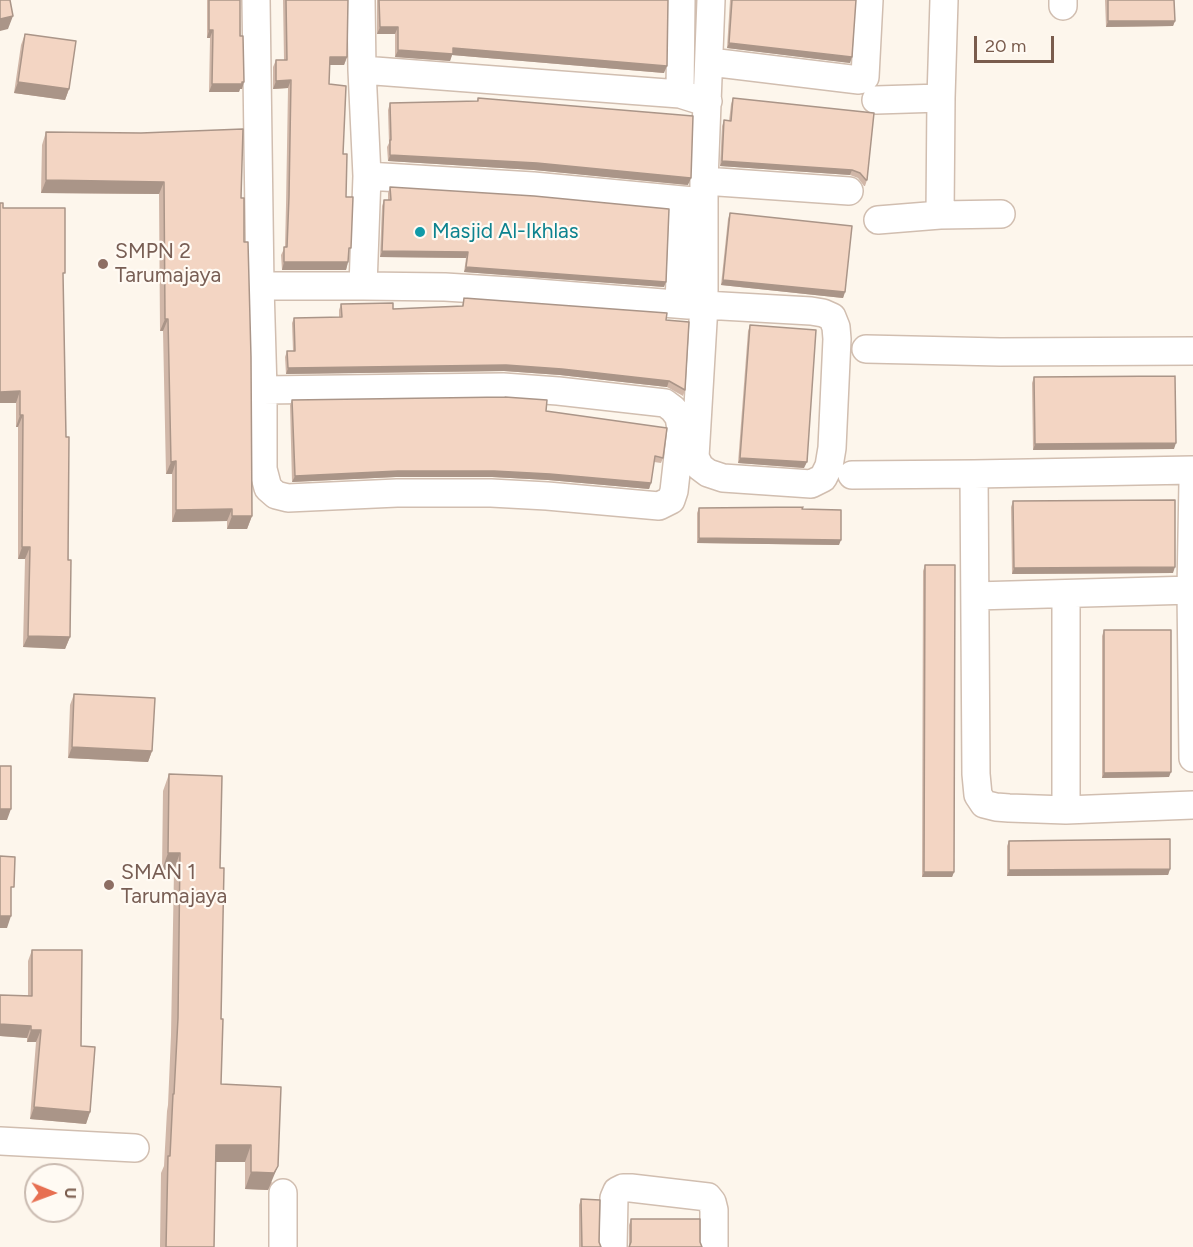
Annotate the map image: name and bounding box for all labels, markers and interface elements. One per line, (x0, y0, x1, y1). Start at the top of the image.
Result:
scale bar (977, 24, 1056, 62)
text: 20 m (985, 35, 1026, 57)
place label: Masjid Al-Ikhlas (432, 219, 579, 245)
marker: Masjid Al-Ikhlas (413, 225, 427, 239)
place label: SMPN 2 Tarumajaya (115, 239, 221, 289)
marker: SMPN 2 Tarumajaya (96, 257, 110, 271)
place label: SMAN 1 Tarumajaya (121, 860, 227, 910)
marker: SMAN 1 Tarumajaya (102, 878, 116, 892)
north arrow (24, 1163, 84, 1223)
text: U (61, 1187, 80, 1199)

